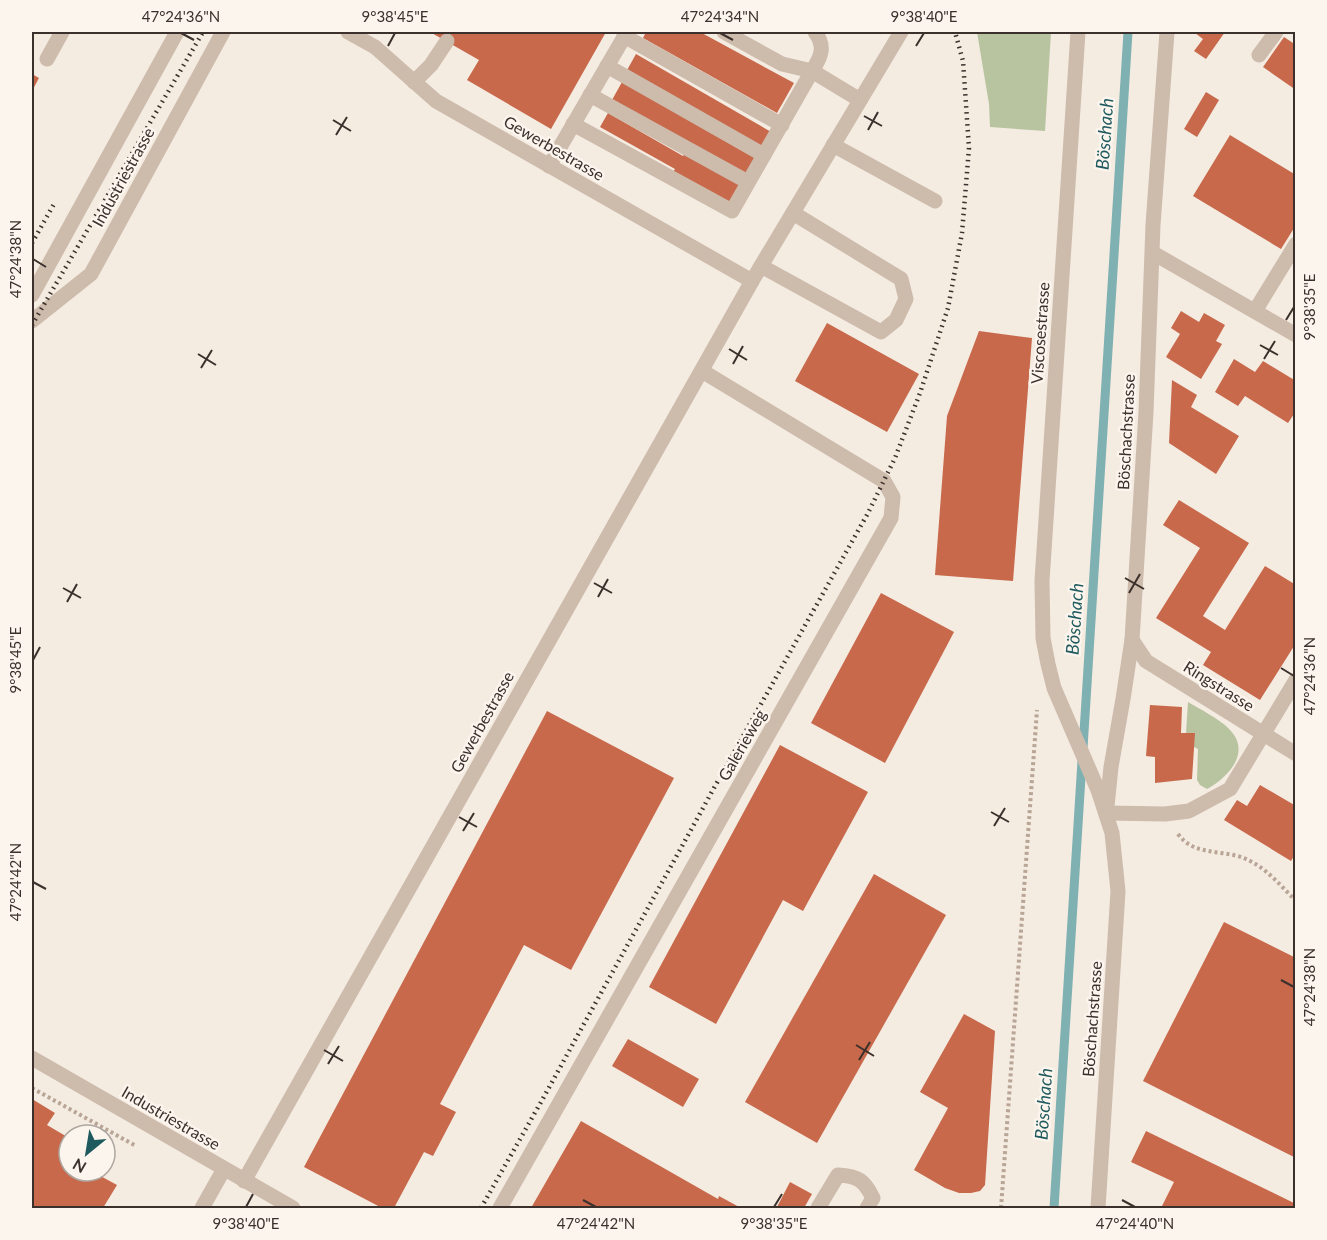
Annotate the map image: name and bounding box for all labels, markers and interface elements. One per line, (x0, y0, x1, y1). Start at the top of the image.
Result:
text: 47°24'36"N (142, 7, 220, 25)
text: 9°38'45"E (362, 7, 429, 25)
text: 47°24'34"N (681, 7, 759, 25)
text: 9°38'40"E (891, 7, 958, 25)
water label: Böschach (1091, 97, 1117, 171)
street label: Gewerbestrasse (501, 111, 608, 184)
street label: Industriestrasse (87, 124, 158, 230)
text: 47°24'38"N (6, 220, 24, 298)
text: 9°38'35"E (1300, 274, 1318, 341)
street label: Viscosestrasse (1026, 281, 1053, 385)
street label: Böschachstrasse (1113, 374, 1138, 490)
water label: Böschach (1061, 582, 1087, 656)
text: 9°38'45"E (6, 627, 24, 694)
text: 47°24'36"N (1300, 637, 1318, 715)
street label: Ringstrasse (1180, 656, 1258, 715)
street label: Gewerbestrasse (446, 668, 517, 776)
street label: Galerieweg (714, 706, 770, 784)
text: 47°24'42"N (6, 843, 24, 921)
text: 47°24'38"N (1300, 948, 1318, 1026)
street label: Böschachstrasse (1078, 960, 1105, 1077)
water label: Böschach (1030, 1067, 1056, 1141)
street label: Industriestrasse (119, 1082, 224, 1153)
north arrow (57, 1123, 117, 1183)
text: N (69, 1155, 89, 1178)
text: 9°38'40"E (213, 1214, 280, 1232)
text: 47°24'42"N (557, 1214, 635, 1232)
text: 9°38'35"E (741, 1214, 808, 1232)
text: 47°24'40"N (1096, 1214, 1174, 1232)

